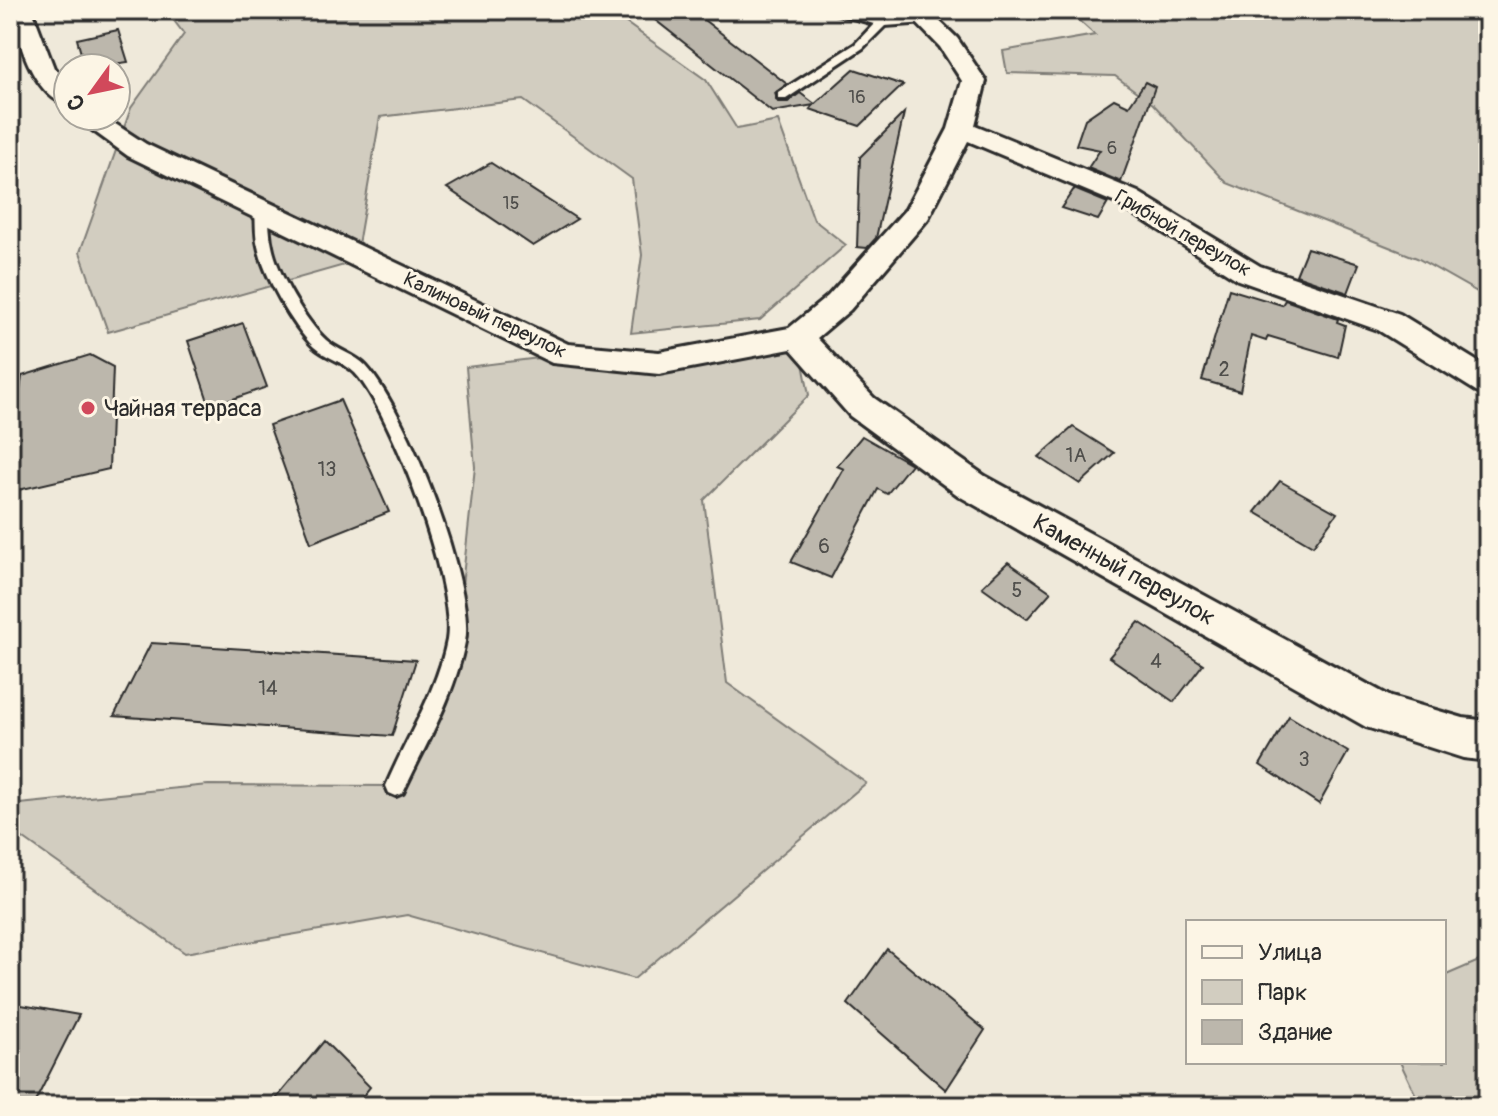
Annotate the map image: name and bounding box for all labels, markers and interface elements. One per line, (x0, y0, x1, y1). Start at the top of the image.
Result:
north arrow (52, 52, 132, 132)
house number: 16 (848, 86, 866, 109)
text: С (60, 89, 92, 116)
house number: 6 (1107, 137, 1117, 160)
street label: Грибной переулок (1110, 184, 1256, 282)
house number: 15 (503, 192, 519, 215)
street label: Калиновый переулок (399, 266, 571, 364)
house number: 2 (1218, 357, 1230, 382)
place label: Чайная терраса (104, 394, 262, 423)
marker: Чайная терраса (79, 399, 97, 417)
house number: 1А (1066, 443, 1086, 468)
house number: 13 (318, 457, 336, 482)
street label: Каменный переулок (1028, 508, 1220, 632)
house number: 6 (818, 534, 830, 559)
house number: 5 (1012, 578, 1022, 603)
house number: 4 (1150, 649, 1162, 674)
house number: 14 (258, 676, 278, 701)
house number: 3 (1298, 747, 1310, 772)
legend (1186, 920, 1446, 1064)
text: Улица (1258, 938, 1322, 967)
text: Парк (1258, 978, 1307, 1007)
text: Здание (1258, 1018, 1333, 1047)

